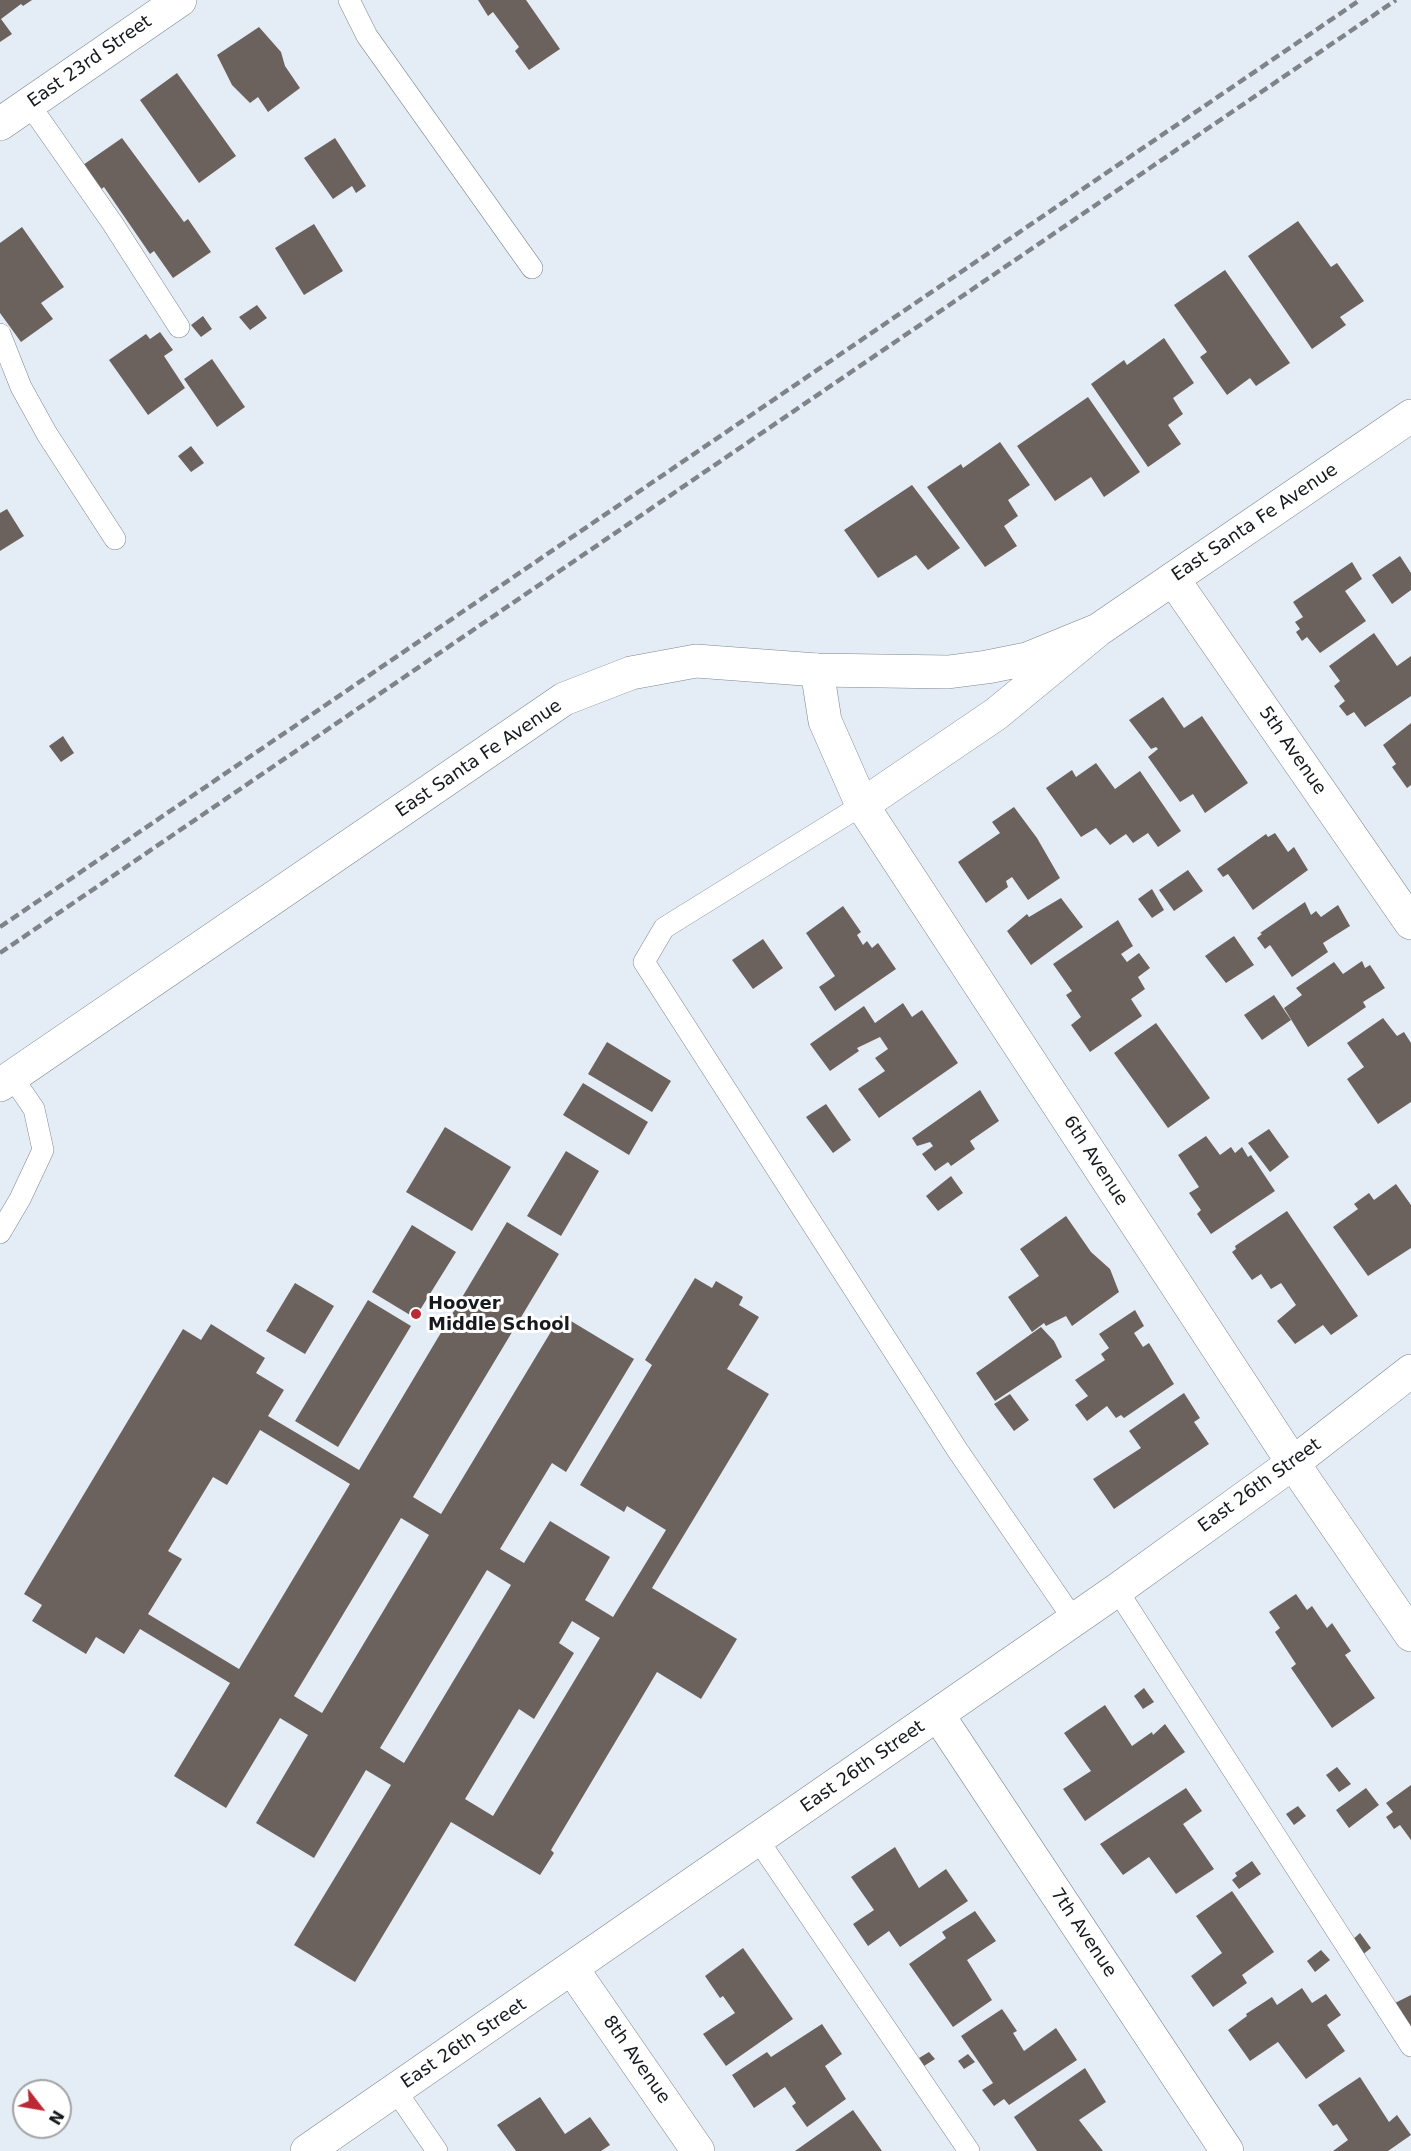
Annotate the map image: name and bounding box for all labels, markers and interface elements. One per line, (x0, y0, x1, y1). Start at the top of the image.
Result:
street label: East 23rd Street (24, 11, 156, 113)
street label: East Santa Fe Avenue (1168, 459, 1342, 587)
street label: East Santa Fe Avenue (392, 695, 566, 823)
street label: 5th Avenue (1254, 703, 1330, 799)
street label: 6th Avenue (1058, 1112, 1132, 1210)
place label: Hoover Middle School (428, 1293, 570, 1336)
marker: Hoover Middle School (409, 1307, 423, 1321)
street label: East 26th Street (1194, 1434, 1326, 1538)
street label: East 26th Street (797, 1716, 929, 1818)
street label: 7th Avenue (1045, 1884, 1121, 1982)
street label: East 26th Street (397, 1994, 531, 2094)
street label: 8th Avenue (598, 2012, 674, 2108)
north arrow (12, 2079, 72, 2139)
text: N (45, 2107, 68, 2128)

